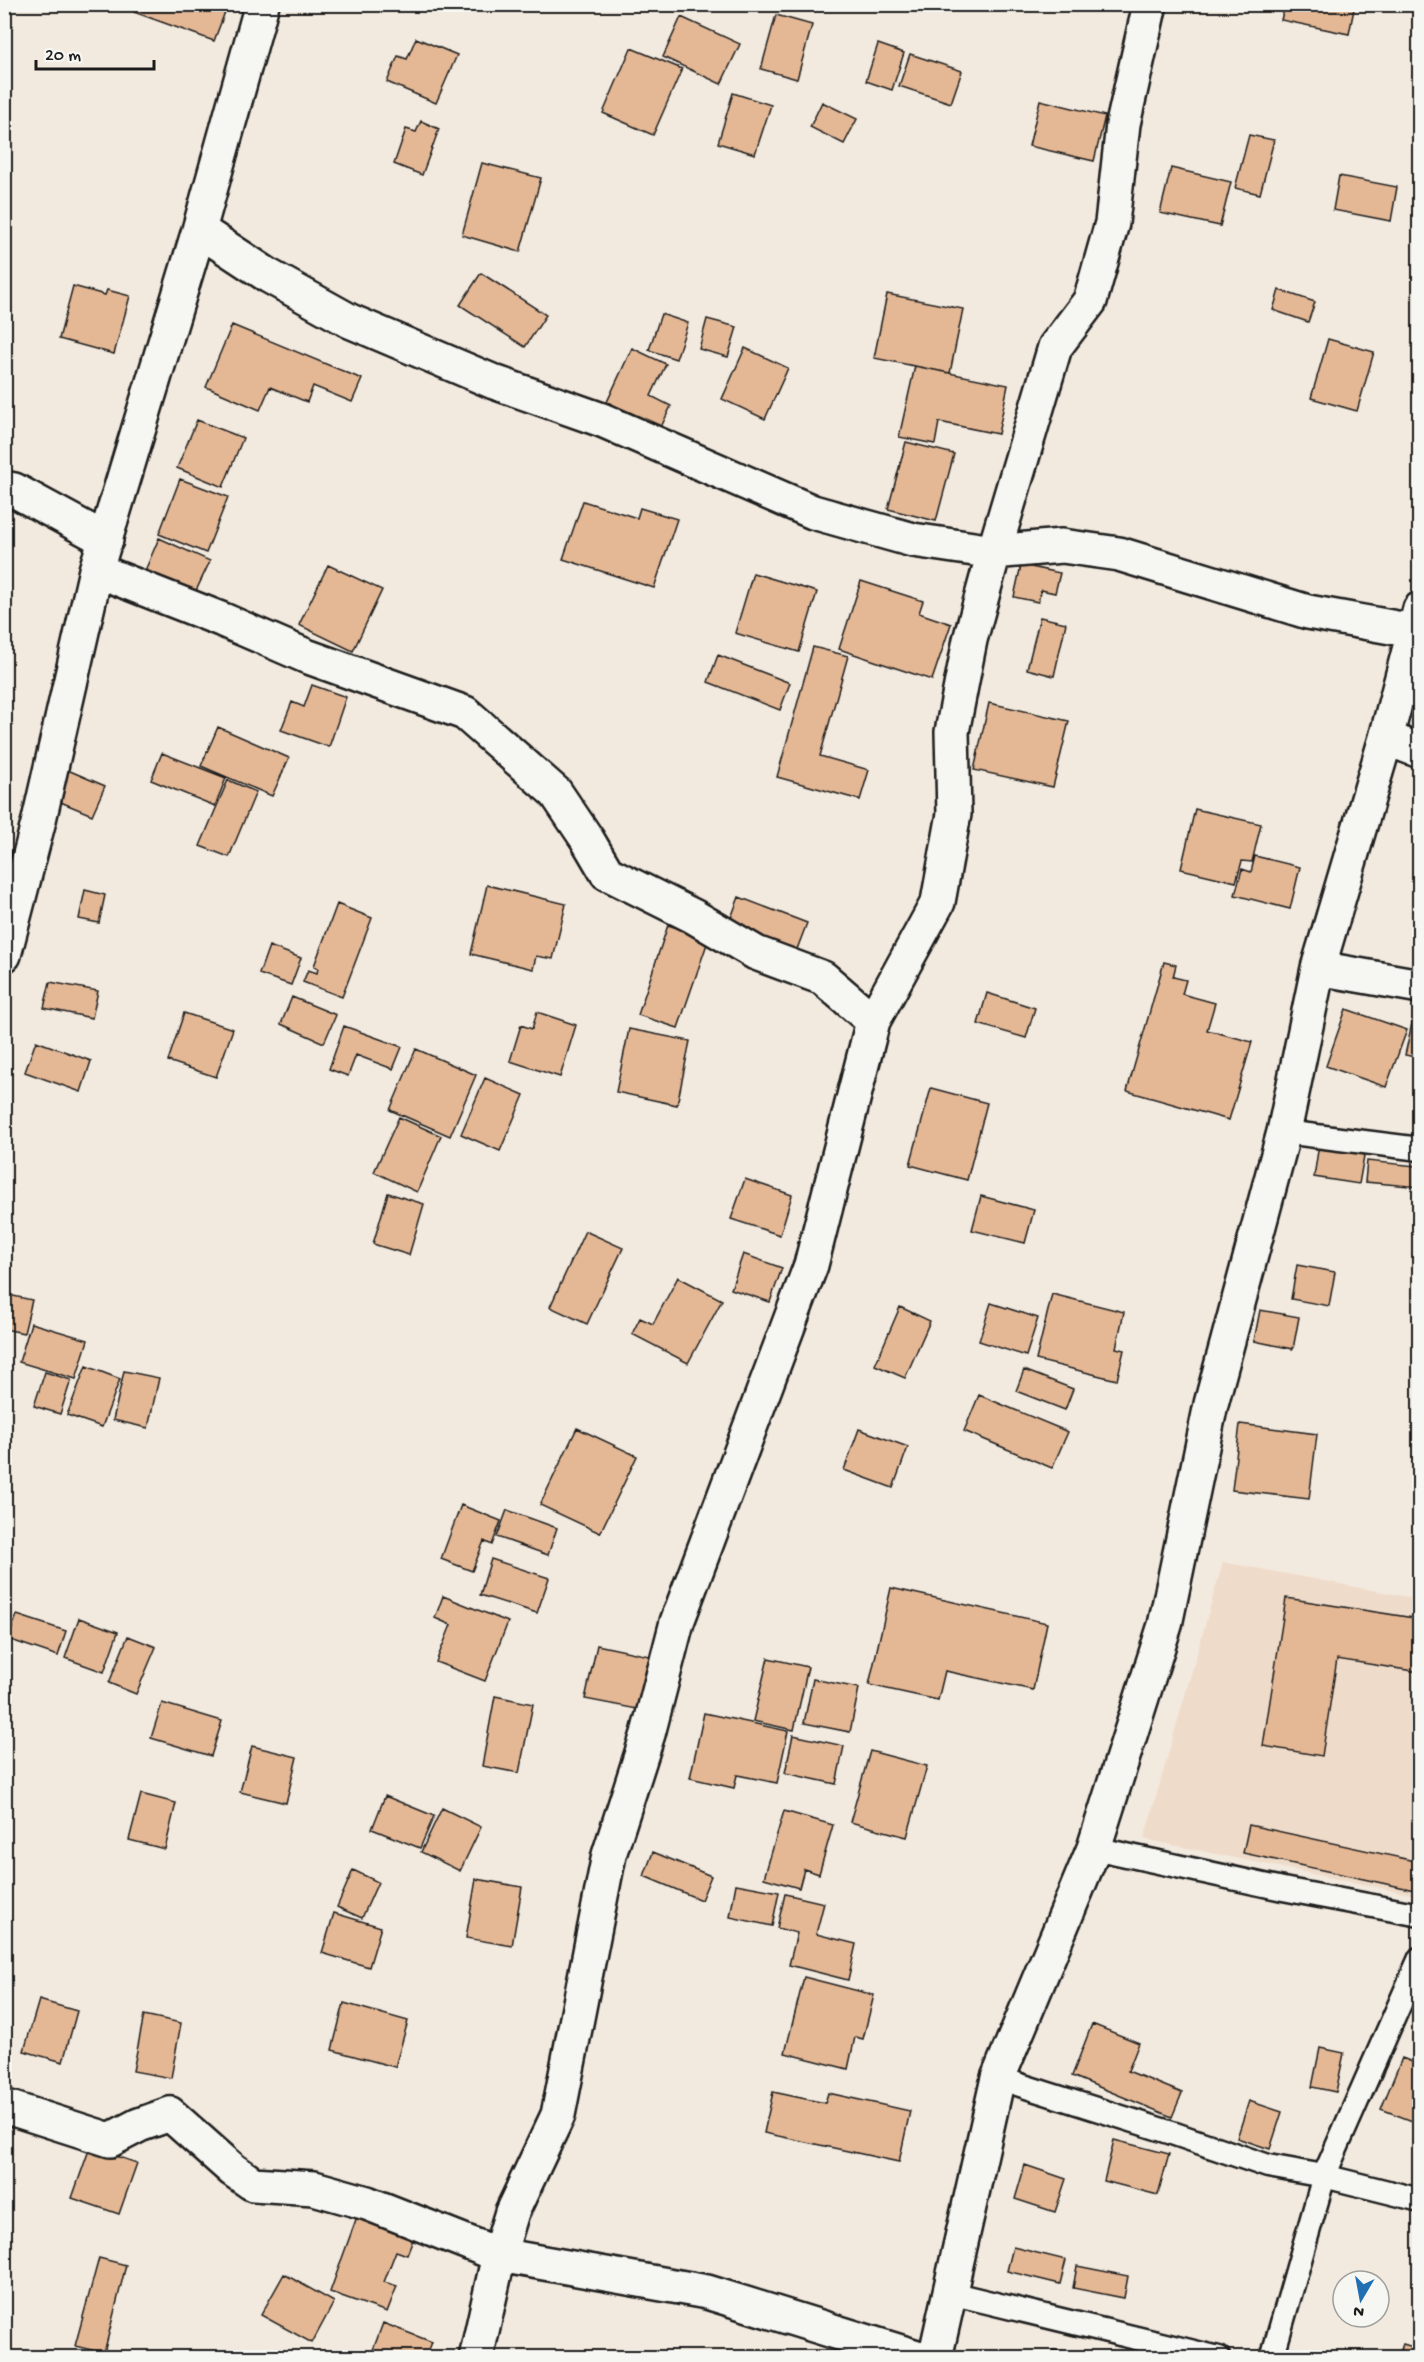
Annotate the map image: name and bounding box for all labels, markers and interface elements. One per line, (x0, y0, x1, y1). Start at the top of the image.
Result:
scale bar (36, 33, 154, 71)
text: 20 m (45, 46, 81, 67)
north arrow (1331, 2269, 1391, 2329)
text: N (1352, 2300, 1366, 2321)

